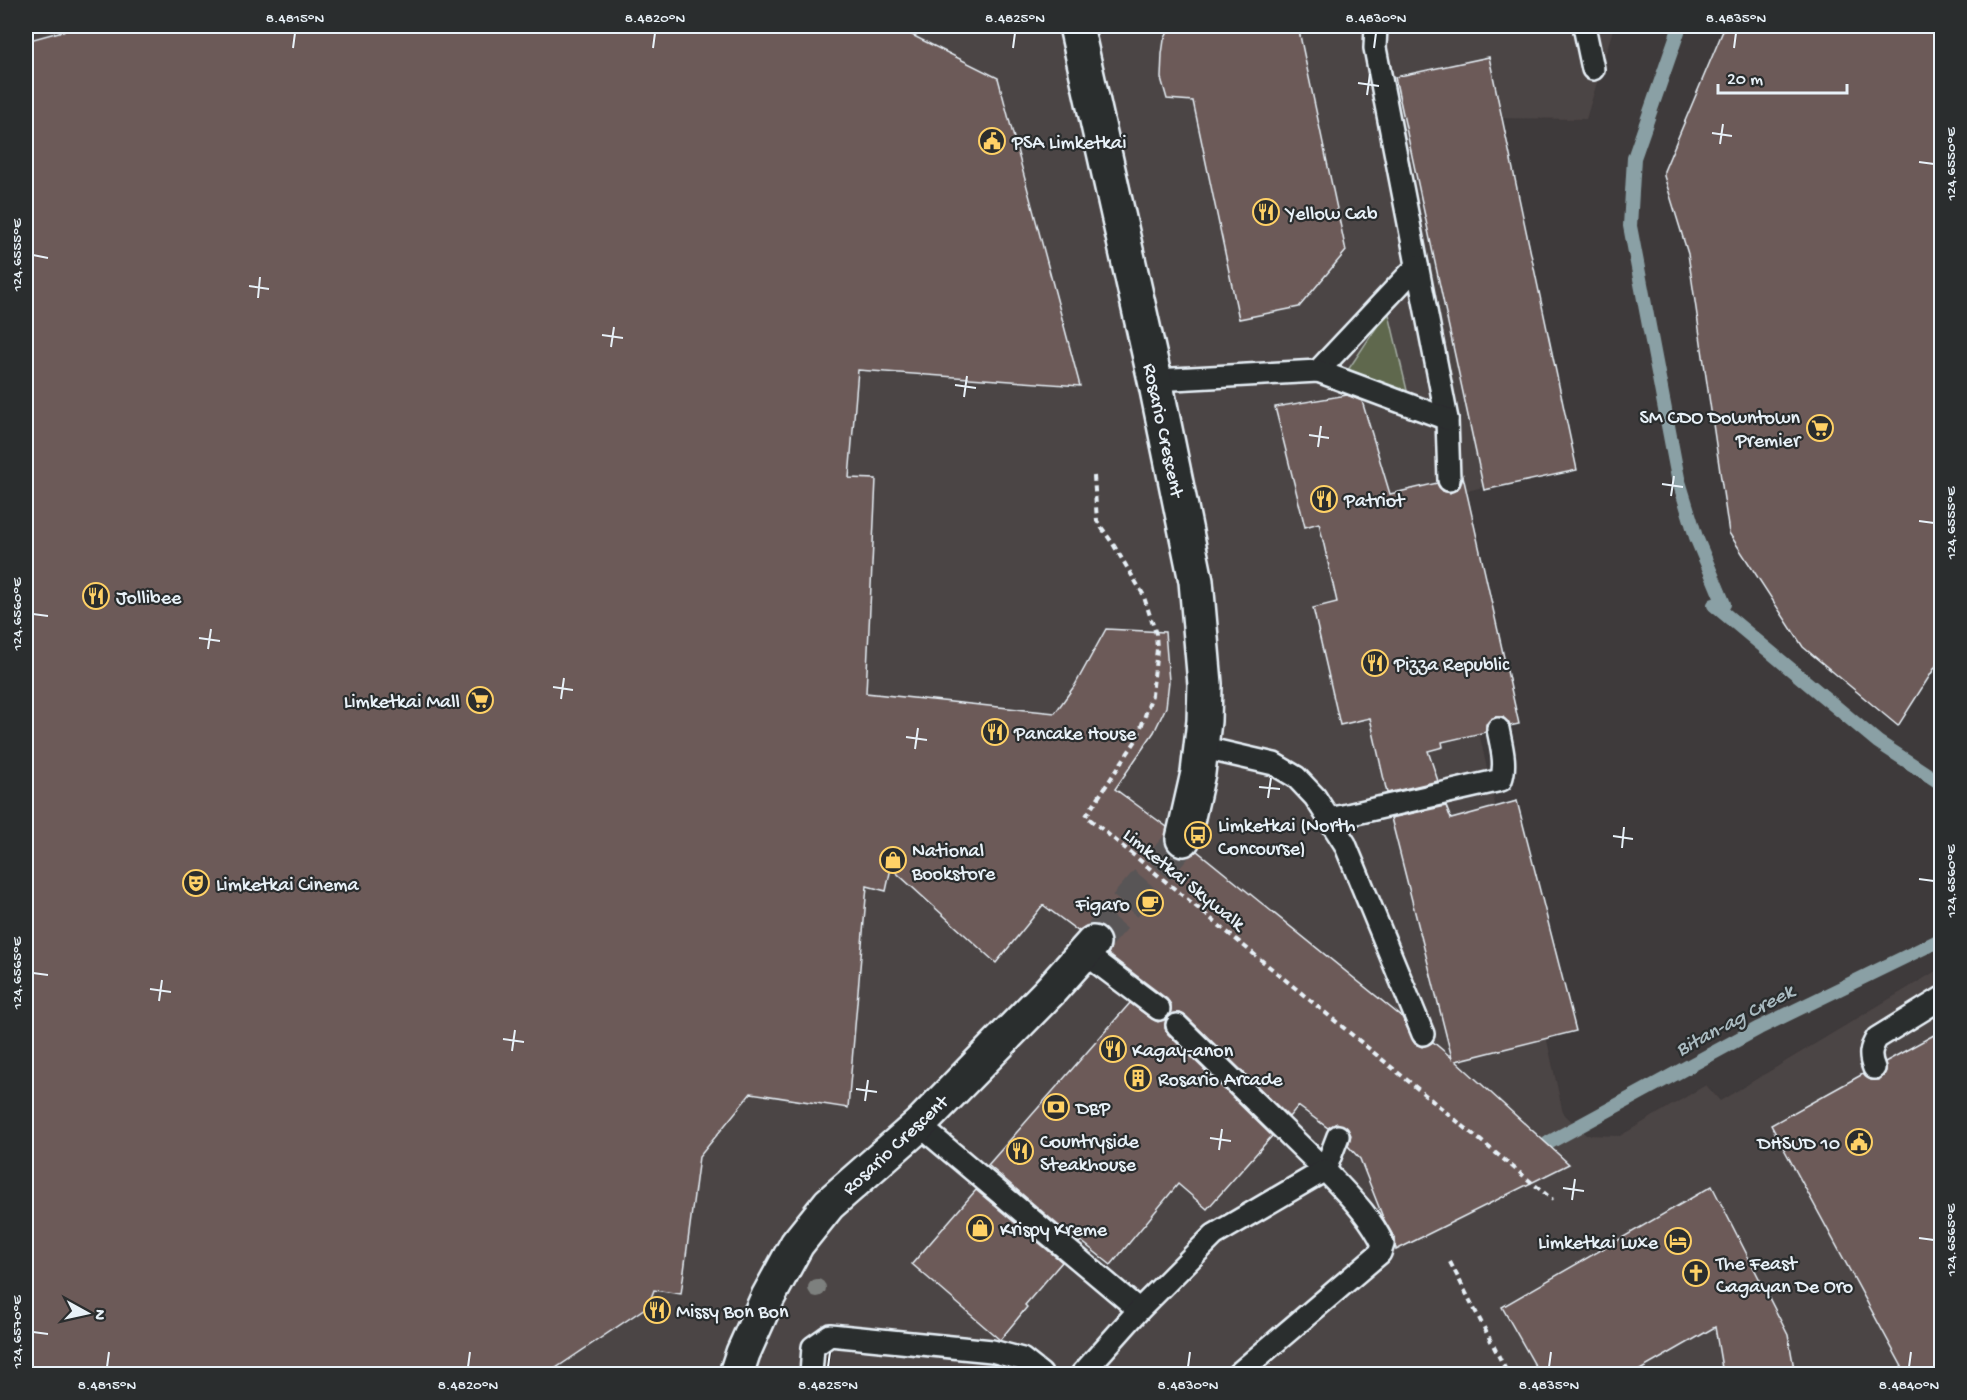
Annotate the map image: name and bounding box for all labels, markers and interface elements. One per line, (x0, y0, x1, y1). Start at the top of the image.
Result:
text: 8.4815°N (266, 10, 325, 28)
text: 8.4820°N (625, 10, 686, 28)
text: 8.4825°N (985, 10, 1045, 28)
text: 8.4830°N (1345, 10, 1407, 28)
text: 8.4835°N (1706, 10, 1766, 28)
scale bar (1718, 57, 1847, 95)
text: 20 m (1727, 70, 1763, 91)
public building icon: PSA Limketkai (977, 126, 1007, 156)
text: 124.6550°E (1943, 127, 1961, 202)
place label: PSA Limketkai (1011, 133, 1126, 156)
restaurant icon: Yellow Cab (1251, 197, 1281, 227)
place label: Yellow Cab (1284, 204, 1378, 227)
text: 124.6555°E (9, 218, 27, 292)
street label: Rosario Crescent (1136, 362, 1187, 502)
place label: SM CDO Downtown Premier (1639, 408, 1802, 454)
supermarket icon: SM CDO Downtown Premier (1805, 413, 1835, 443)
restaurant icon: Patriot (1309, 484, 1339, 514)
text: 124.6555°E (1943, 486, 1961, 560)
place label: Patriot (1343, 491, 1406, 514)
text: 124.6560°E (9, 577, 27, 651)
restaurant icon: Jollibee (81, 581, 111, 611)
place label: Jollibee (116, 588, 182, 611)
restaurant icon: Pizza Republic (1360, 648, 1390, 678)
place label: Pizza Republic (1393, 655, 1510, 678)
supermarket icon: Limketkai Mall (465, 685, 495, 715)
place label: Limketkai Mall (344, 692, 460, 715)
restaurant icon: Pancake House (980, 717, 1010, 747)
place label: Pancake House (1013, 724, 1137, 747)
place label: Limketkai (North Concourse) (1218, 816, 1356, 862)
bus stop icon: Limketkai (North Concourse) (1183, 820, 1213, 850)
street label: Limketkai Skywalk (1117, 824, 1250, 938)
place label: National Bookstore (911, 841, 996, 887)
text: 124.6560°E (1943, 844, 1961, 918)
shop icon: National Bookstore (878, 845, 908, 875)
theatre icon: Limketkai Cinema (181, 868, 211, 898)
place label: Limketkai Cinema (216, 875, 360, 898)
cafe icon: Figaro (1135, 888, 1165, 918)
place label: Figaro (1074, 895, 1130, 918)
text: 124.6565°E (9, 936, 27, 1010)
water label: Bitan-ag Creek (1672, 979, 1801, 1064)
restaurant icon: Kagay-anon (1098, 1034, 1128, 1064)
place label: Kagay-anon (1132, 1041, 1234, 1064)
building icon: Rosario Arcade (1123, 1063, 1153, 1093)
place label: Rosario Arcade (1158, 1070, 1283, 1093)
street label: Rosario Crescent (839, 1090, 955, 1201)
bank icon: DBP (1041, 1092, 1071, 1122)
place label: DBP (1074, 1099, 1111, 1122)
public building icon: DHSUD 10 (1844, 1127, 1874, 1157)
place label: Countryside Steakhouse (1040, 1132, 1140, 1178)
place label: DHSUD 10 (1756, 1134, 1840, 1157)
restaurant icon: Countryside Steakhouse (1005, 1136, 1035, 1166)
text: 124.6565°E (1943, 1203, 1961, 1277)
shop icon: Krispy Kreme (965, 1213, 995, 1243)
place label: Krispy Kreme (1000, 1220, 1108, 1243)
hotel icon: Limketkai Luxe (1663, 1226, 1693, 1256)
place label: Limketkai Luxe (1538, 1233, 1659, 1256)
place label: The Feast Cagayan De Oro (1715, 1254, 1853, 1300)
church icon: The Feast Cagayan De Oro (1681, 1258, 1711, 1288)
north arrow (57, 1283, 117, 1343)
text: 124.6570°E (9, 1295, 27, 1370)
restaurant icon: Missy Bon Bon (642, 1295, 672, 1325)
place label: Missy Bon Bon (676, 1302, 789, 1325)
text: N (88, 1308, 109, 1322)
text: 8.4815°N (78, 1377, 137, 1395)
text: 8.4820°N (438, 1377, 499, 1395)
text: 8.4825°N (798, 1377, 858, 1395)
text: 8.4830°N (1157, 1377, 1219, 1395)
text: 8.4835°N (1519, 1377, 1579, 1395)
text: 8.4840°N (1879, 1377, 1939, 1395)

